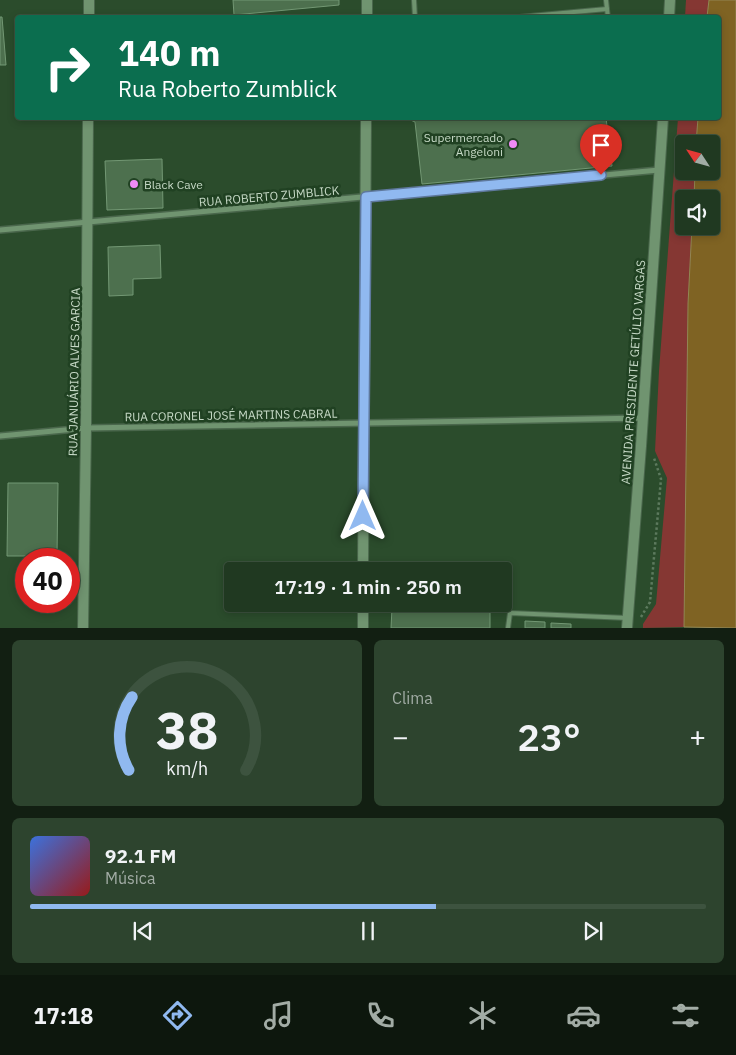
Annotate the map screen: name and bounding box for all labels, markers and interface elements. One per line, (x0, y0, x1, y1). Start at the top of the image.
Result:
text: 140 m (118, 30, 221, 76)
icon: right (35, 35, 100, 100)
text: Rua Roberto Zumblick (118, 74, 337, 103)
pin (580, 124, 622, 175)
place label: Supermercado Angeloni (424, 130, 503, 159)
icon: arrive (587, 131, 615, 159)
north arrow (675, 135, 720, 180)
map controls (675, 135, 720, 235)
marker: Supermercado Angeloni (507, 138, 519, 150)
place label: Black Cave (144, 177, 203, 192)
marker: Black Cave (128, 178, 140, 190)
street label: RUA ROBERTO ZUMBLICK (198, 182, 340, 210)
button: sound (675, 190, 720, 235)
street label: AVENIDA PRESIDENTE GETÚLIO VARGAS (618, 259, 648, 485)
street label: RUA JANUÁRIO ALVES GARCIA (65, 287, 83, 456)
street label: RUA CORONEL JOSÉ MARTINS CABRAL (125, 406, 337, 424)
position arrow (336, 489, 388, 541)
speed limit sign: 40 (15, 548, 80, 613)
text: 17:19 · 1 min · 250 m (274, 575, 462, 599)
text: Clima (392, 688, 433, 708)
text: 38 (156, 696, 218, 763)
text: 23° (517, 712, 581, 761)
text: − (392, 718, 409, 755)
text: + (689, 718, 706, 755)
text: km/h (166, 757, 208, 780)
text: 92.1 FM (105, 844, 176, 868)
text: Música (105, 868, 155, 888)
icon: previous (129, 917, 157, 945)
icon: pause (354, 917, 382, 945)
icon: next (579, 917, 607, 945)
icon: directions (160, 998, 195, 1033)
icon: music (261, 998, 296, 1033)
icon: phone (363, 998, 398, 1033)
icon: climate (465, 998, 500, 1033)
icon: car (566, 998, 601, 1033)
icon: filters (668, 998, 703, 1033)
text: 17:18 (33, 1001, 93, 1030)

